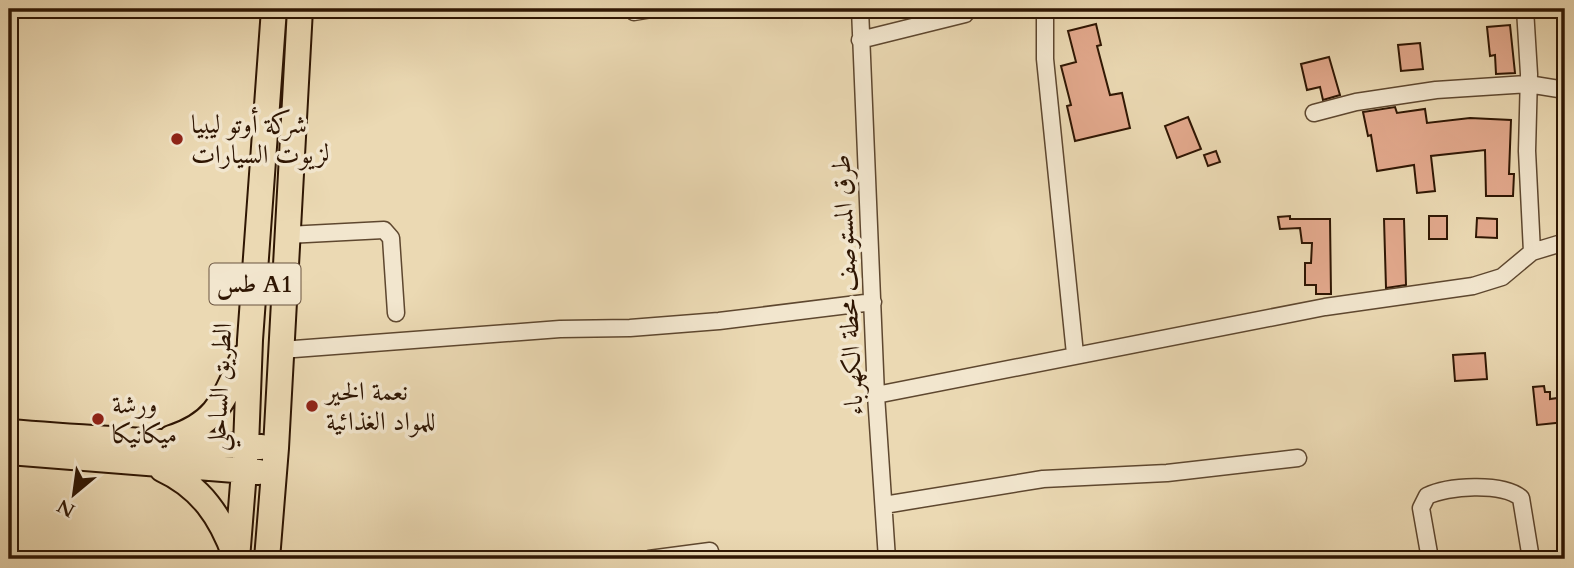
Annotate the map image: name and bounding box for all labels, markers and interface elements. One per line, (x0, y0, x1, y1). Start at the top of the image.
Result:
place label: شركة أوتو ليبيا لزيوت السيارات (191, 107, 330, 172)
marker: شركة أوتو ليبيا لزيوت السيارات (169, 131, 185, 147)
street label: طرق المستوصف محطة الكهرباء (823, 154, 872, 416)
road number: طس A1 (210, 264, 300, 304)
street label: الطريق الساحلي (199, 322, 247, 452)
place label: نعمة الخير للمواد الغذائية (323, 374, 436, 439)
place label: ورشة ميكانيكا (112, 387, 177, 452)
marker: نعمة الخير للمواد الغذائية (304, 398, 320, 414)
marker: ورشة ميكانيكا (90, 411, 106, 427)
north arrow (38, 460, 108, 530)
text: N (52, 492, 80, 523)

